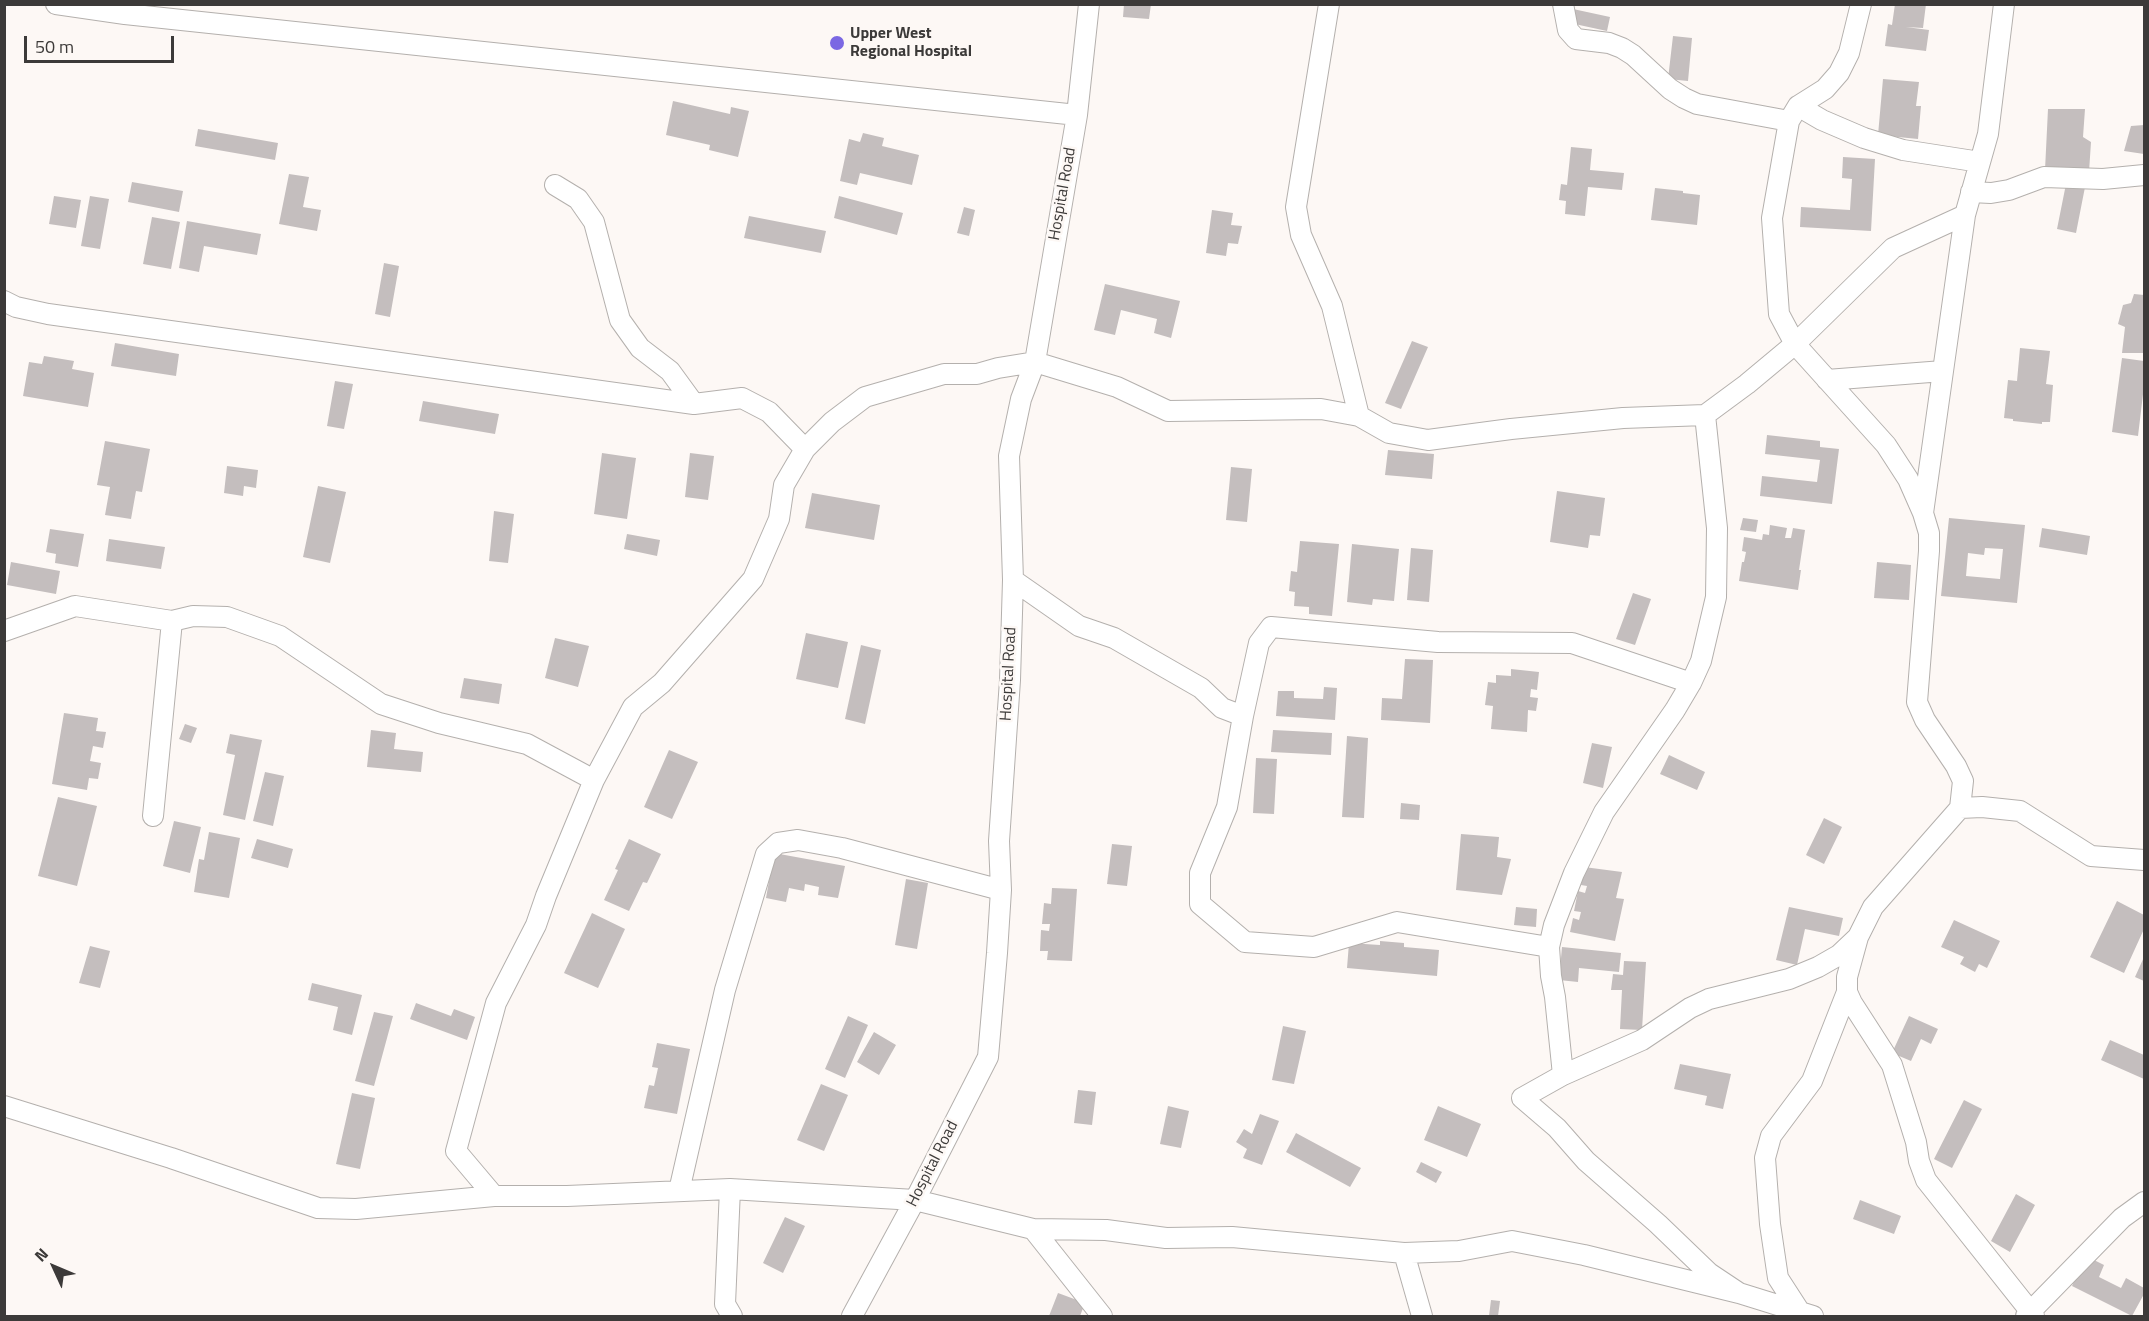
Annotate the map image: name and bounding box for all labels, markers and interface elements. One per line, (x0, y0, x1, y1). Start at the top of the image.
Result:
scale bar (27, 24, 177, 62)
place label: Upper West Regional Hospital (850, 24, 972, 62)
text: 50 m (35, 33, 74, 60)
marker: Upper West Regional Hospital (828, 34, 846, 52)
street label: Hospital Road (1045, 146, 1081, 242)
street label: Hospital Road (997, 627, 1021, 721)
street label: Hospital Road (903, 1118, 963, 1210)
north arrow (24, 1237, 84, 1297)
text: N (29, 1242, 54, 1267)

